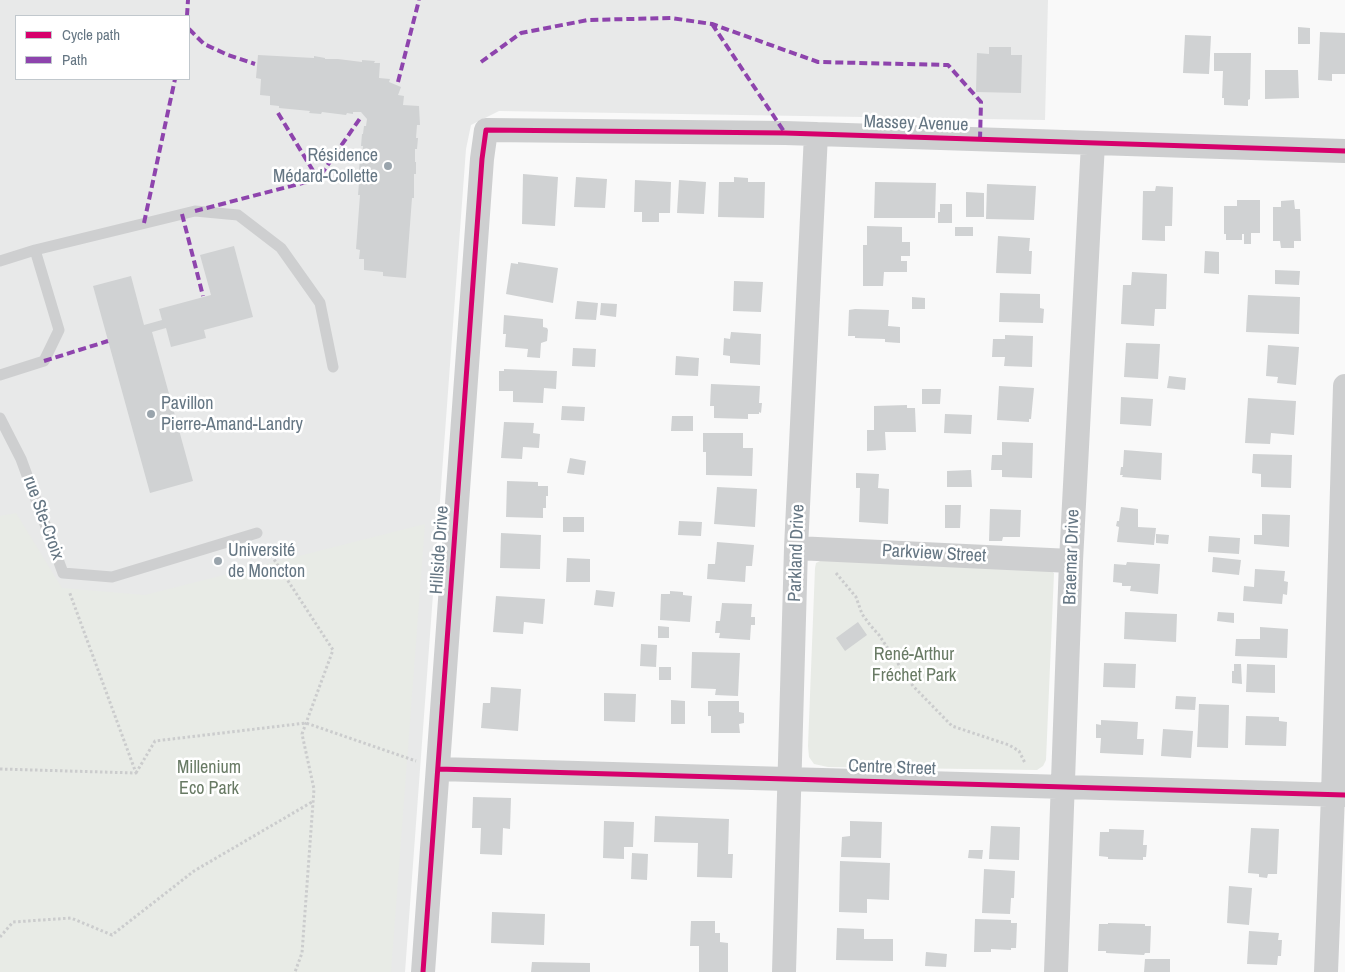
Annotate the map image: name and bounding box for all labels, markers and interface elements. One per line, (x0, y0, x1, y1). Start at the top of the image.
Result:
legend (15, 15, 190, 80)
text: Cycle path (62, 24, 120, 45)
text: Path (62, 49, 87, 70)
street label: Massey Avenue (863, 111, 969, 137)
place label: Résidence Médard-Collette (273, 145, 378, 188)
marker: Résidence Médard-Collette (382, 160, 394, 172)
place label: Pavillon Pierre-Amand-Landry (161, 393, 303, 436)
marker: Pavillon Pierre-Amand-Landry (145, 408, 157, 420)
street label: rue Ste-Croix (18, 473, 68, 563)
street label: Parkland Drive (785, 504, 809, 602)
street label: Hillside Drive (426, 505, 454, 595)
street label: Braemar Drive (1060, 509, 1084, 605)
place label: Université de Moncton (228, 540, 305, 582)
street label: Parkview Street (881, 540, 987, 568)
marker: Université de Moncton (212, 555, 224, 567)
park label: René-Arthur Fréchet Park (872, 644, 956, 686)
street label: Centre Street (848, 756, 936, 780)
park label: Millenium Eco Park (177, 757, 241, 800)

